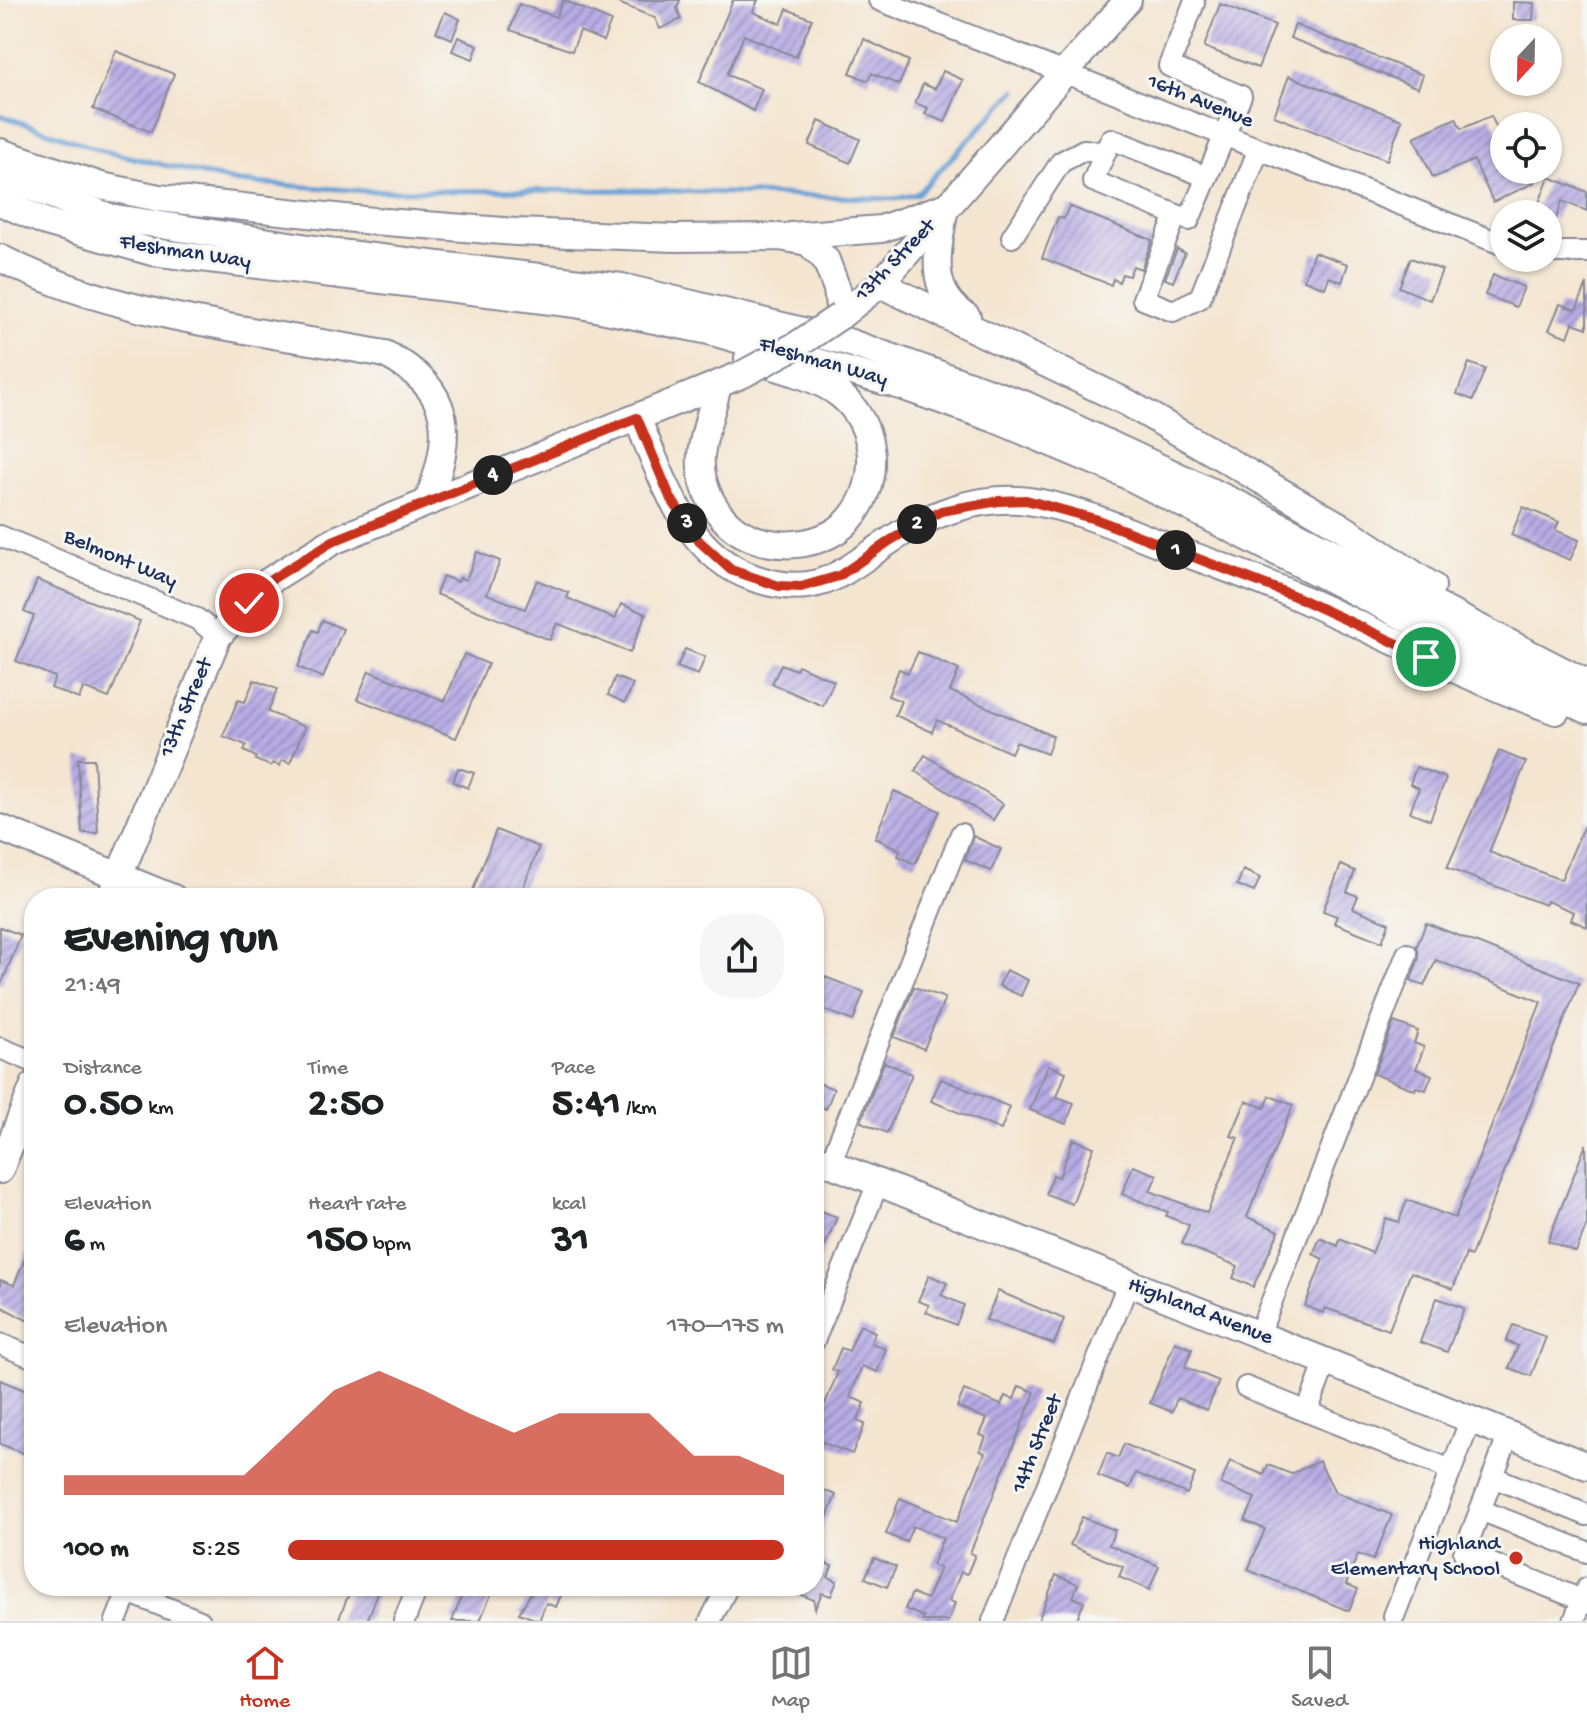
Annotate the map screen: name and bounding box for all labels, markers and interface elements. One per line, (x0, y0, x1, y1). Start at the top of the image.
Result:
north arrow (1490, 24, 1562, 96)
map controls (1490, 24, 1562, 272)
street label: 16th Avenue (1142, 69, 1257, 135)
button: locate (1490, 112, 1562, 184)
button: layers (1490, 200, 1562, 272)
street label: 13th Street (849, 213, 943, 309)
street label: Fleshman Way (116, 230, 253, 276)
street label: Fleshman Way (755, 332, 890, 394)
pin: 4 (473, 455, 513, 495)
text: 4 (488, 462, 498, 488)
pin: 3 (667, 503, 707, 543)
pin: 2 (897, 504, 937, 544)
text: 3 (681, 510, 693, 536)
text: 2 (912, 511, 922, 537)
street label: Belmont Way (58, 524, 181, 596)
pin: 1 (1156, 530, 1196, 570)
text: 1 (1172, 537, 1180, 563)
pin (215, 569, 283, 637)
icon: check (227, 581, 271, 625)
pin (1392, 623, 1460, 691)
icon: arrive (1404, 635, 1448, 679)
street label: 13th Street (154, 653, 220, 762)
button: share (700, 914, 784, 998)
text: Evening run (64, 915, 277, 967)
text: 21:49 (64, 971, 121, 1002)
text: Distance (64, 1056, 142, 1082)
text: Time (308, 1056, 348, 1082)
text: Pace (552, 1056, 595, 1082)
text: 0.50 (64, 1082, 143, 1129)
text: 2:50 (308, 1082, 384, 1129)
text: 5:41 (552, 1082, 621, 1129)
text: km (143, 1096, 174, 1122)
text: /km (621, 1096, 657, 1122)
text: Elevation (64, 1192, 151, 1218)
text: Heart rate (308, 1192, 406, 1218)
text: kcal (552, 1192, 586, 1218)
text: 6 (64, 1218, 84, 1265)
text: 150 (308, 1218, 368, 1265)
text: 31 (552, 1218, 589, 1265)
text: m (84, 1232, 105, 1258)
text: bpm (368, 1232, 411, 1258)
street label: Highland Avenue (1124, 1272, 1277, 1352)
text: Elevation (64, 1312, 167, 1343)
text: 170–175 m (667, 1312, 784, 1343)
street label: 14th Street (1006, 1389, 1070, 1498)
place label: Highland Elementary School (1330, 1532, 1502, 1583)
text: 100 m (64, 1535, 129, 1566)
text: 5:25 (192, 1535, 240, 1566)
marker: Highland Elementary School (1507, 1549, 1525, 1567)
tab: Home (239, 1641, 290, 1715)
tab: Map (769, 1641, 813, 1715)
tab: Saved (1291, 1641, 1348, 1715)

